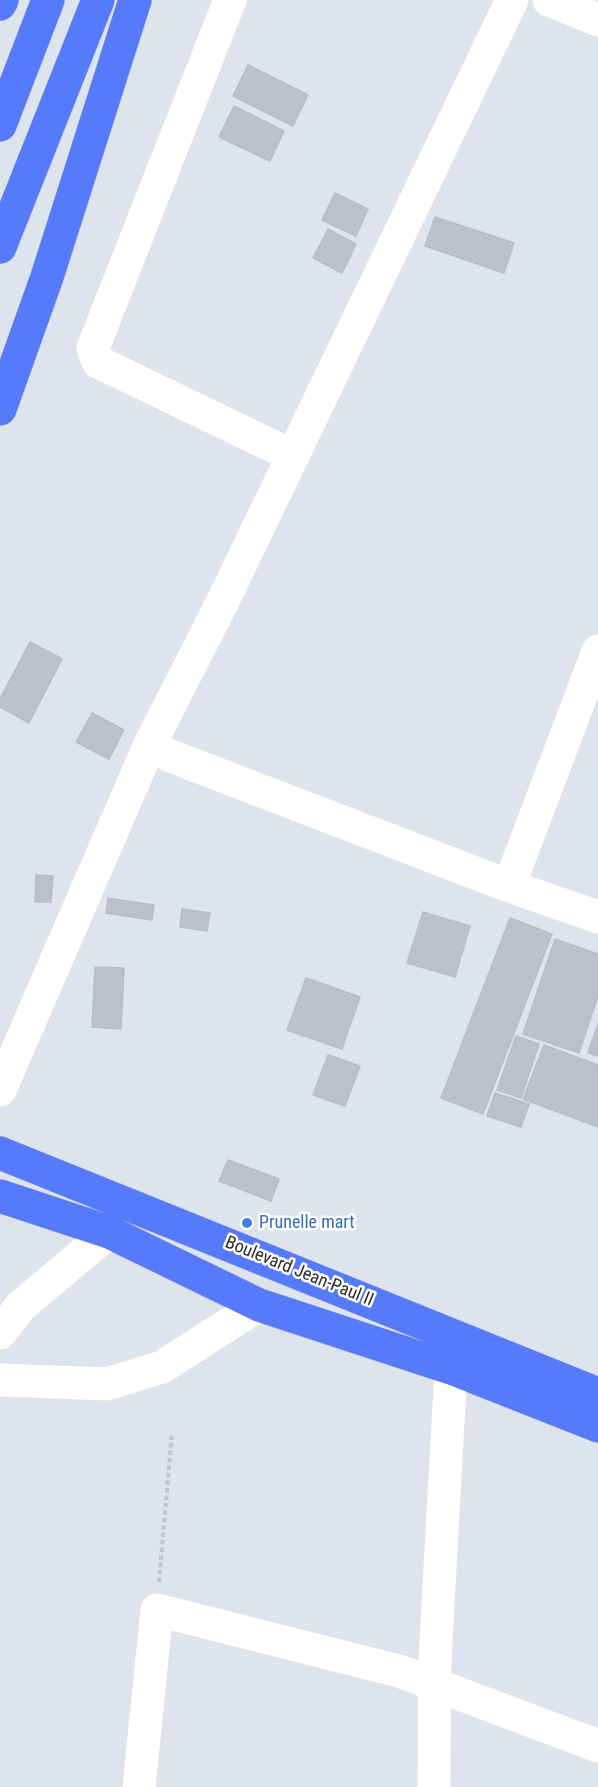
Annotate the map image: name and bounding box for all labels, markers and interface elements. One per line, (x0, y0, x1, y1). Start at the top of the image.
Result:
place label: Prunelle mart (259, 1212, 355, 1234)
marker: Prunelle mart (240, 1216, 254, 1230)
street label: Boulevard Jean-Paul II (222, 1232, 376, 1312)

